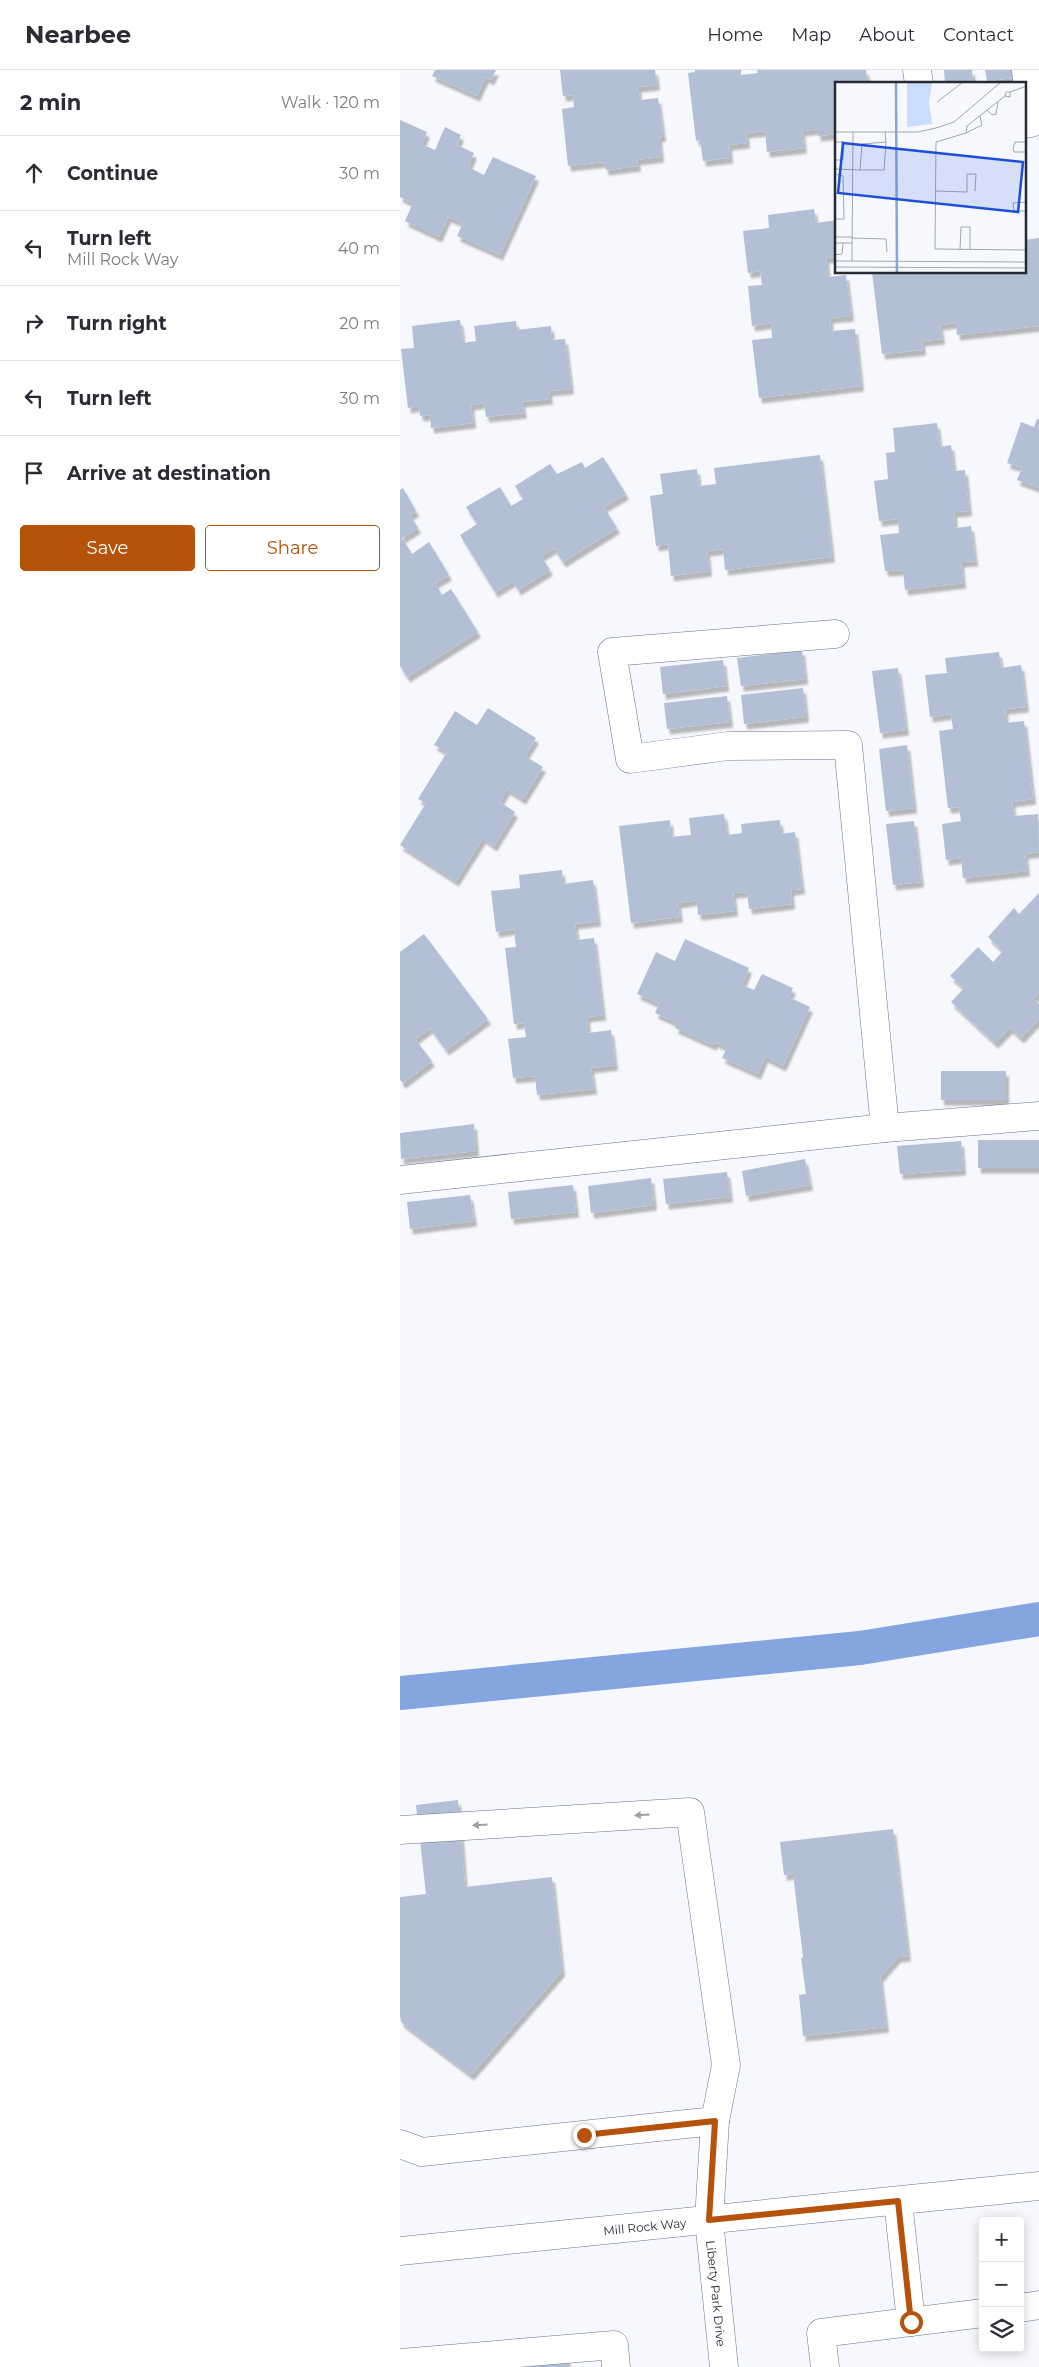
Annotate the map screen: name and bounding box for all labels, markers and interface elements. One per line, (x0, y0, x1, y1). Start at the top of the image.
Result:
text: Nearbee (25, 20, 131, 49)
text: Home (707, 24, 763, 46)
text: Map (791, 24, 831, 46)
text: About (859, 24, 915, 46)
text: Contact (943, 24, 1014, 46)
inset map (835, 82, 1026, 274)
text: 2 min (20, 90, 81, 115)
text: Walk · 120 m (281, 93, 380, 112)
icon: ahead (20, 159, 48, 187)
text: Continue (67, 162, 158, 185)
text: 30 m (339, 164, 380, 183)
text: Turn left (67, 227, 152, 250)
icon: left (20, 234, 48, 262)
text: 40 m (338, 239, 380, 258)
text: Mill Rock Way (67, 250, 178, 269)
icon: right (20, 309, 48, 337)
text: Turn right (67, 312, 167, 335)
text: 20 m (339, 314, 380, 333)
icon: left (20, 384, 48, 412)
text: Turn left (67, 387, 152, 410)
text: 30 m (339, 389, 380, 408)
icon: arrive (20, 459, 48, 487)
text: Arrive at destination (67, 462, 271, 485)
button: Save (20, 525, 195, 571)
button: Share (205, 525, 380, 571)
one-way arrow (633, 1811, 649, 1819)
one-way arrow (471, 1821, 487, 1829)
route end (573, 2124, 596, 2147)
street label: Mill Rock Way (602, 2214, 688, 2238)
map controls (979, 2217, 1024, 2352)
button: + (979, 2217, 1024, 2262)
street label: Liberty Park Drive (704, 2239, 729, 2347)
button: − (979, 2262, 1024, 2307)
button: layers (979, 2307, 1024, 2352)
route start (900, 2311, 923, 2334)

